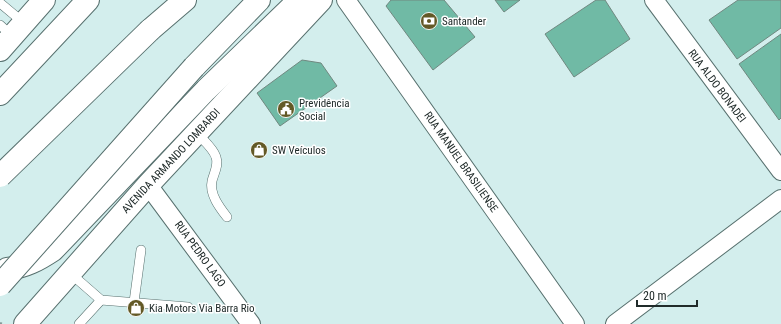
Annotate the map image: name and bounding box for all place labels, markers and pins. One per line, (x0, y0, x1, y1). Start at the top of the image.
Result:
bank icon: Santander (419, 11, 439, 31)
place label: Santander (442, 15, 487, 28)
place label: Previdência Social (299, 97, 349, 123)
public building icon: Previdência Social (276, 99, 296, 119)
shop icon: SW Veículos (249, 140, 269, 160)
place label: SW Veículos (272, 144, 326, 157)
shop icon: Kia Motors Via Barra Rio (126, 298, 146, 318)
place label: Kia Motors Via Barra Rio (149, 302, 255, 315)

